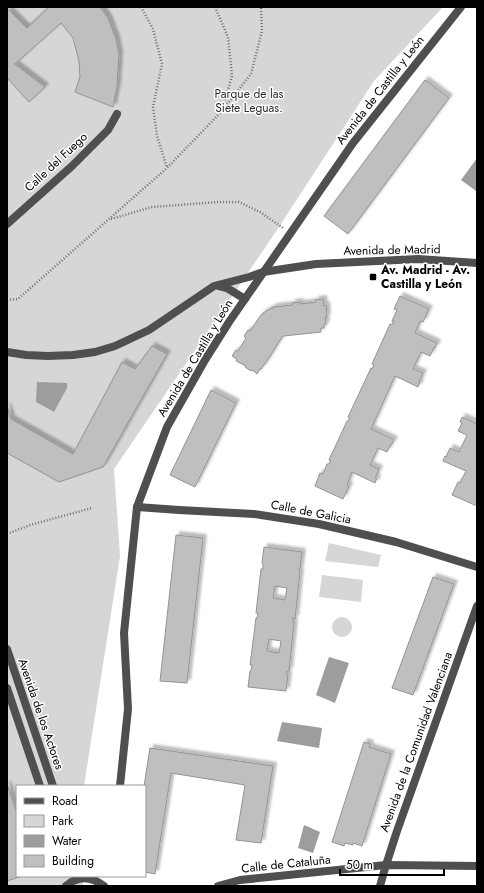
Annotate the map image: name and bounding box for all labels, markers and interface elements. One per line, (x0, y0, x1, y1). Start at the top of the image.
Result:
street label: Avenida de Castilla y León (332, 32, 428, 148)
park label: Parque de las Siete Leguas. (215, 85, 284, 117)
street label: Calle del Fuego (20, 128, 92, 196)
street label: Avenida de Madrid (343, 240, 441, 260)
place label: Av. Madrid - Av. Castilla y León (380, 261, 470, 293)
marker: Av. Madrid - Av. Castilla y León (368, 272, 378, 282)
street label: Avenida de Castilla y León (153, 296, 237, 420)
street label: Calle de Galicia (269, 495, 353, 529)
street label: Avenida de la Comunidad Valenciana (375, 649, 457, 835)
street label: Avenida de los Actores (14, 656, 69, 772)
legend (16, 785, 146, 877)
text: Road (52, 792, 78, 810)
text: Park (52, 812, 74, 830)
text: Water (52, 832, 83, 850)
street label: Calle de Cataluña (240, 850, 332, 878)
scale bar (340, 851, 444, 877)
text: Building (52, 852, 94, 870)
text: 50 m (346, 856, 373, 874)

